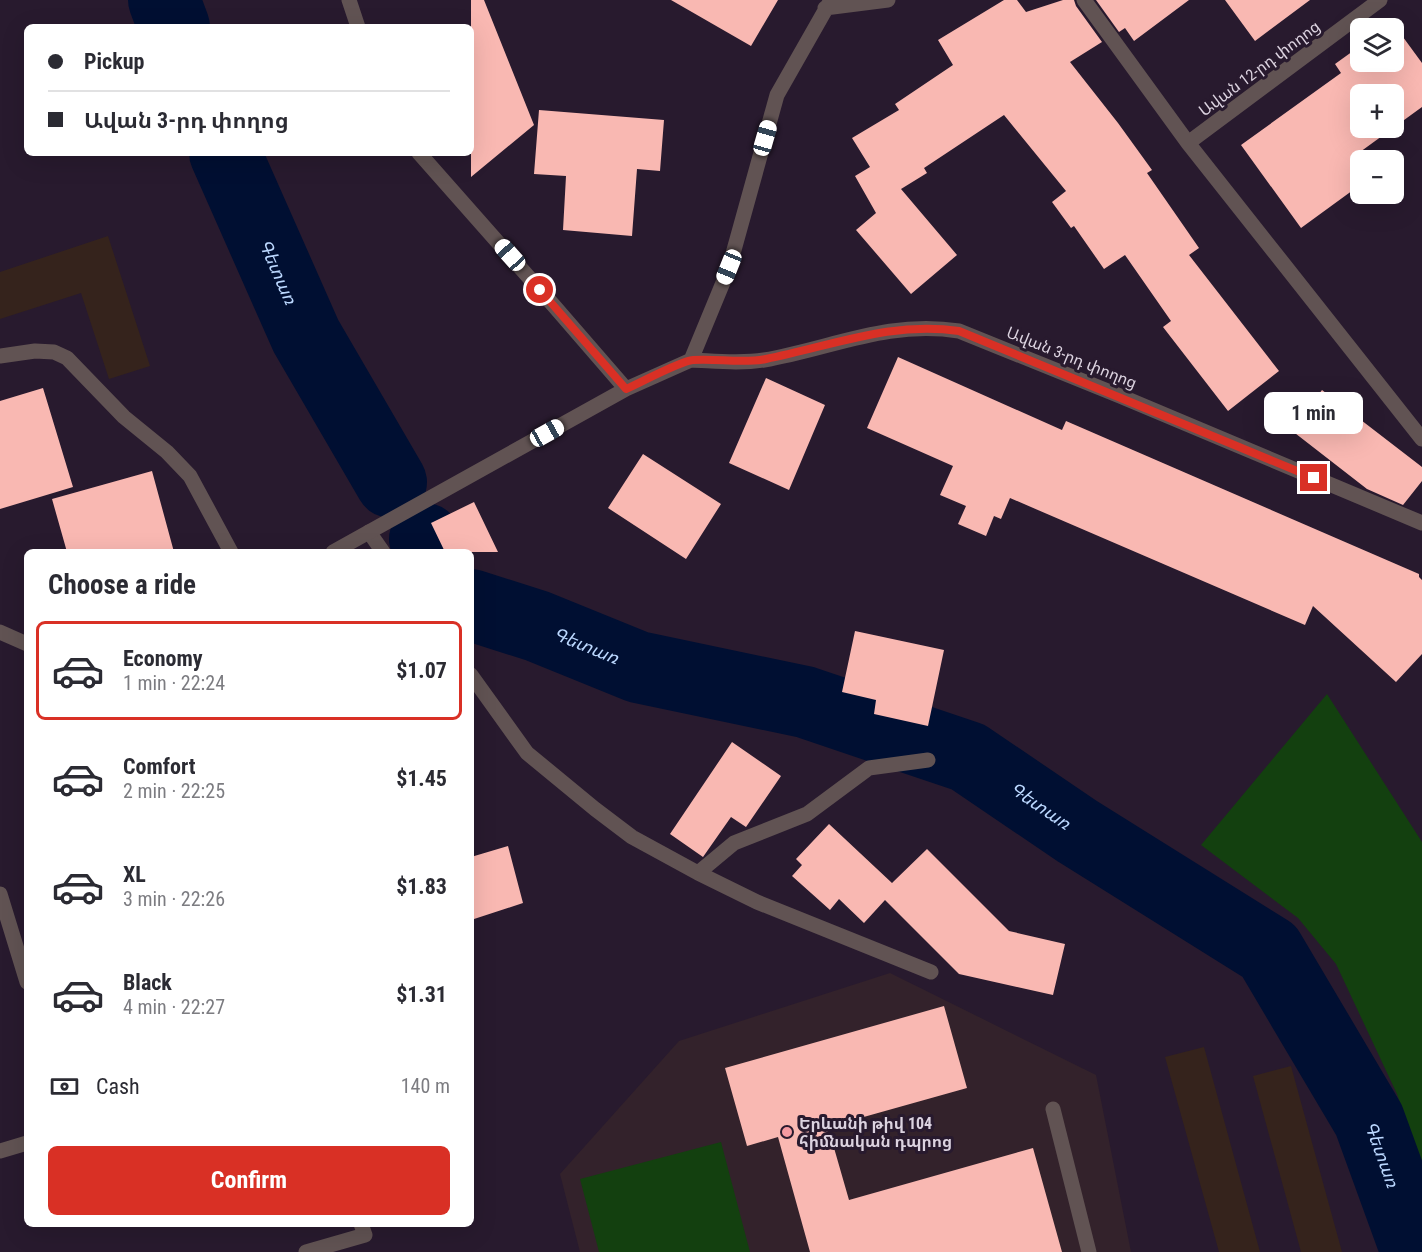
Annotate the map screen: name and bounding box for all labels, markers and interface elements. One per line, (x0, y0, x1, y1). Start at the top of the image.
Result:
street label: Ավան 12-րդ փողոց (1195, 17, 1324, 120)
map controls (1350, 18, 1404, 204)
button: layers (1350, 18, 1404, 72)
text: Pickup (84, 49, 144, 74)
button: + (1350, 84, 1404, 138)
text: Ավան 3-րդ փողոց (84, 108, 289, 133)
car (751, 118, 779, 158)
button: − (1350, 150, 1404, 204)
water label: Գետառ (255, 236, 302, 308)
car (491, 236, 529, 274)
car (714, 247, 744, 287)
route start (526, 276, 553, 303)
street label: Ավան 3-րդ փողոց (1004, 323, 1140, 392)
callout: 1 min (1264, 391, 1364, 433)
text: 1 min (1291, 401, 1336, 425)
car (527, 416, 567, 450)
route end (1300, 464, 1327, 491)
text: Choose a ride (48, 569, 196, 601)
water label: Գետառ (550, 623, 623, 668)
icon: car (51, 644, 105, 698)
text: Economy (123, 646, 203, 671)
text: $1.07 (396, 658, 447, 683)
text: 1 min · 22:24 (123, 671, 225, 695)
icon: car (51, 752, 105, 806)
text: Comfort (123, 754, 196, 779)
text: $1.45 (396, 766, 447, 791)
water label: Գետառ (1006, 777, 1075, 834)
text: 2 min · 22:25 (123, 779, 225, 803)
icon: car (51, 860, 105, 914)
text: XL (123, 862, 146, 887)
text: $1.83 (396, 874, 447, 899)
text: 3 min · 22:26 (123, 887, 225, 911)
icon: car (51, 968, 105, 1022)
text: Black (123, 970, 172, 995)
text: $1.31 (396, 982, 447, 1007)
text: 4 min · 22:27 (123, 995, 225, 1019)
icon: cash (48, 1070, 81, 1103)
text: Cash (96, 1074, 140, 1099)
text: 140 m (401, 1074, 450, 1098)
place label: Երևանի թիվ 104 հիմնական դպրոց (799, 1114, 952, 1151)
water label: Գետառ (1360, 1118, 1404, 1191)
marker: Երևանի թիվ 104 հիմնական դպրոց (780, 1125, 794, 1139)
button: Confirm (48, 1146, 450, 1215)

